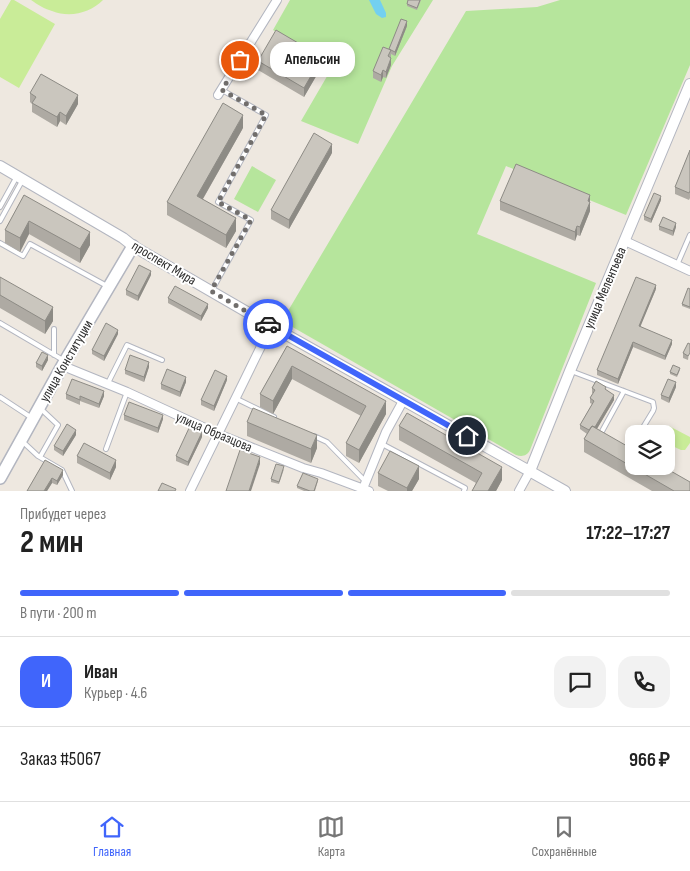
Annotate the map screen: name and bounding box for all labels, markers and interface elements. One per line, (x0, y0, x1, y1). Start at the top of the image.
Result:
pin (219, 39, 261, 81)
callout: Апельсин (270, 42, 355, 78)
icon: bag (226, 46, 254, 74)
text: Апельсин (285, 50, 340, 69)
street label: проспект Мира (129, 237, 199, 289)
street label: улица Мелентьева (580, 245, 630, 331)
courier (243, 299, 293, 349)
icon: car (254, 310, 282, 338)
street label: улица Конституции (36, 317, 96, 405)
street label: улица Образцова (173, 408, 255, 456)
pin (446, 415, 488, 457)
icon: home (453, 422, 481, 450)
map controls (625, 425, 675, 475)
button: layers (625, 425, 675, 475)
text: Прибудет через (20, 505, 106, 524)
text: 17:22–17:27 (586, 522, 670, 545)
text: 2 мин (20, 523, 84, 562)
text: В пути · 200 m (20, 604, 97, 623)
button: chat (554, 656, 606, 708)
button: phone (618, 656, 670, 708)
text: Иван (84, 661, 118, 684)
text: И (41, 670, 51, 693)
text: Курьер · 4.6 (84, 684, 147, 703)
text: Заказ #5067 (20, 748, 101, 771)
text: 966 ₽ (629, 749, 670, 772)
tab: Главная (93, 813, 131, 860)
tab: Карта (317, 813, 345, 860)
tab: Сохранённые (532, 813, 597, 860)

